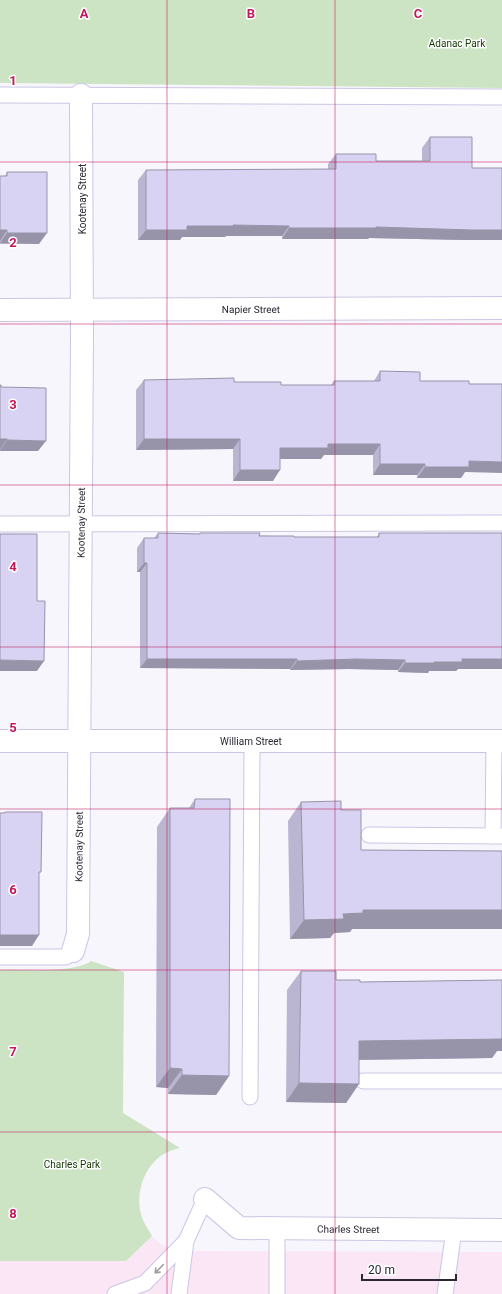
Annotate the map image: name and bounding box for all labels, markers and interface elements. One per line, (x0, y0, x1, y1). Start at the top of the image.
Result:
text: A (80, 6, 89, 21)
text: B (247, 6, 255, 21)
text: C (414, 6, 423, 21)
park label: Adanac Park (429, 38, 486, 49)
text: 1 (9, 73, 17, 88)
street label: Kootenay Street (77, 164, 88, 234)
text: 2 (9, 235, 17, 250)
street label: Napier Street (222, 303, 280, 315)
text: 3 (9, 397, 17, 412)
street label: Kootenay Street (75, 487, 86, 558)
text: 4 (9, 559, 17, 574)
text: 5 (9, 720, 17, 735)
street label: William Street (220, 736, 282, 747)
street label: Kootenay Street (73, 811, 84, 882)
text: 6 (9, 882, 17, 897)
text: 7 (9, 1044, 17, 1059)
park label: Charles Park (44, 1159, 101, 1170)
text: 8 (9, 1206, 17, 1221)
street label: Charles Street (317, 1223, 380, 1235)
scale bar (362, 1256, 456, 1282)
text: 20 m (368, 1263, 395, 1277)
one-way arrow (154, 1264, 164, 1274)

